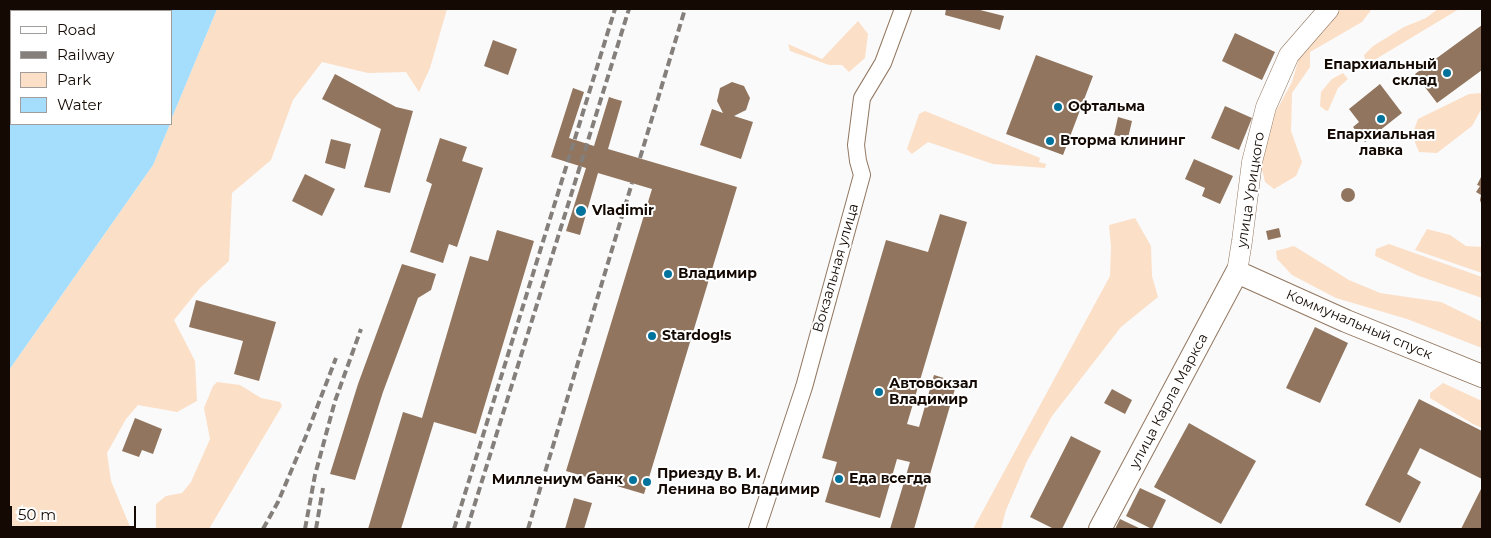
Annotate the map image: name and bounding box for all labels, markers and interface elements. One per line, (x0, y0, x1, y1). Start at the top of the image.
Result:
legend (10, 10, 172, 125)
text: Road (57, 20, 96, 39)
text: Railway (57, 45, 114, 64)
place label: Епархиальный склад (1324, 57, 1437, 90)
marker: Епархиальный склад (1441, 67, 1453, 79)
text: Park (57, 70, 91, 89)
text: Water (57, 95, 103, 114)
place label: Офтальма (1068, 99, 1145, 115)
marker: Офтальма (1052, 101, 1064, 113)
marker: Епархиальная лавка (1375, 113, 1387, 125)
place label: Епархиальная лавка (1327, 127, 1435, 160)
street label: улица Урицкого (1234, 131, 1268, 249)
place label: Вторма клининг (1060, 133, 1185, 149)
marker: Вторма клининг (1044, 135, 1056, 147)
street label: Вокзальная улица (810, 202, 862, 334)
place label: Vladimir (592, 203, 654, 219)
marker: Vladimir (574, 204, 588, 218)
place label: Владимир (678, 266, 757, 282)
marker: Владимир (662, 268, 674, 280)
street label: Коммунальный спуск (1283, 287, 1435, 363)
place label: Stardog!s (662, 328, 731, 344)
marker: Stardog!s (646, 330, 658, 342)
street label: улица Карла Маркса (1126, 331, 1212, 471)
place label: Автовокзал Владимир (889, 376, 978, 408)
marker: Автовокзал Владимир (873, 386, 885, 398)
place label: Приезду В. И. Ленина во Владимир (657, 466, 820, 498)
place label: Еда всегда (849, 471, 931, 487)
place label: Миллениум банк (492, 472, 623, 488)
marker: Еда всегда (833, 473, 845, 485)
marker: Миллениум банк (627, 474, 639, 486)
marker: Приезду В. И. Ленина во Владимир (641, 476, 653, 488)
scale bar (12, 496, 139, 528)
text: 50 m (18, 505, 56, 524)

